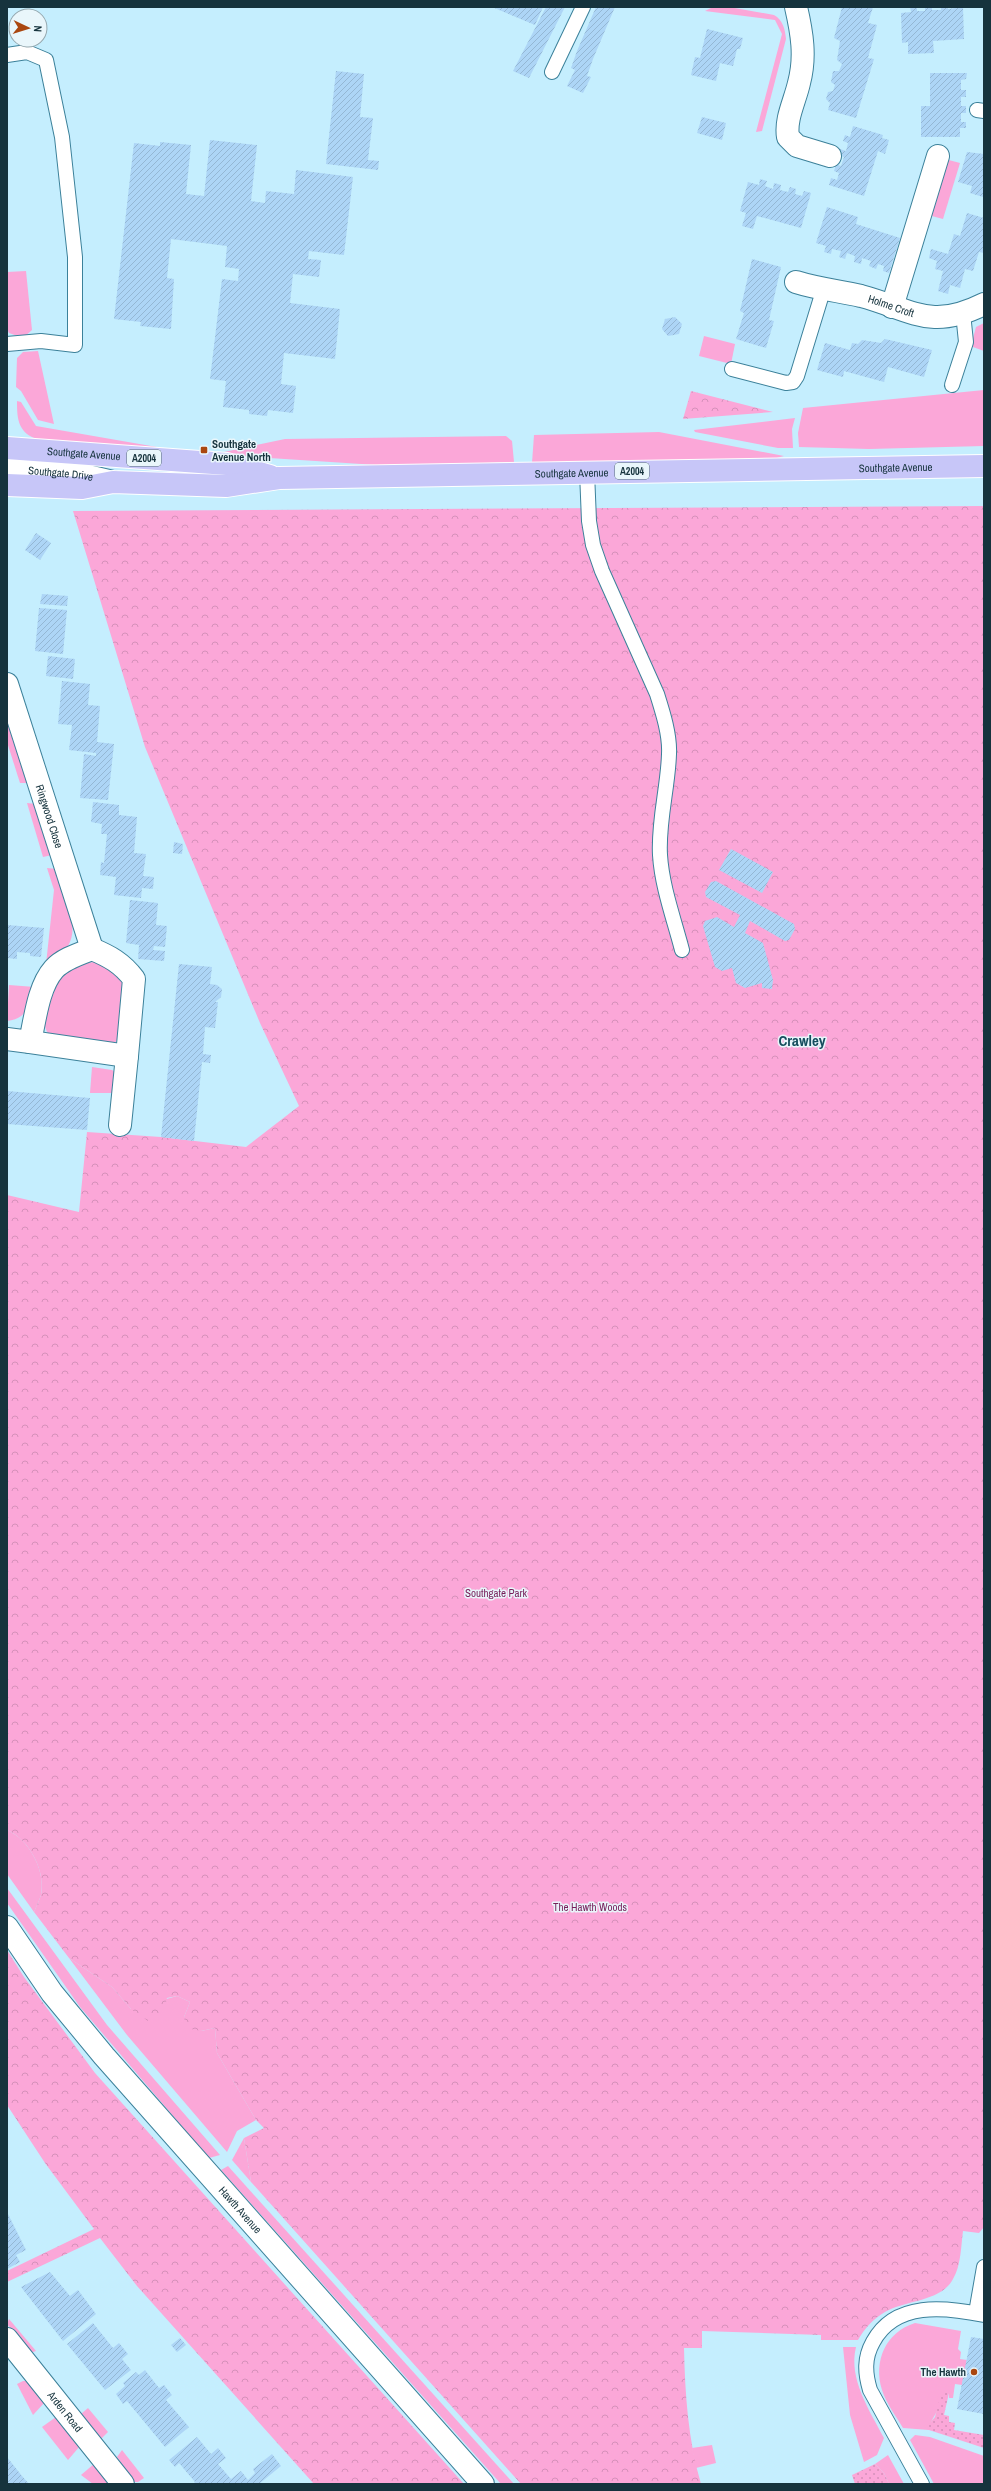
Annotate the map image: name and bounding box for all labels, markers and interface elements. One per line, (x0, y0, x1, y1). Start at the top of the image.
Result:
north arrow (8, 8, 48, 48)
text: N (31, 25, 45, 32)
street label: Holme Croft (866, 291, 916, 320)
place label: Southgate Avenue North (212, 437, 271, 464)
street label: Southgate Avenue (46, 444, 121, 463)
marker: Southgate Avenue North (199, 445, 209, 455)
road number: A2004 (127, 450, 161, 466)
street label: Southgate Avenue (859, 460, 933, 475)
street label: Southgate Drive (28, 463, 95, 484)
road number: A2004 (615, 463, 649, 479)
street label: Southgate Avenue (535, 465, 609, 481)
street label: Ringwood Close (33, 783, 66, 850)
district label: Crawley (778, 1030, 826, 1051)
park label: Southgate Park (465, 1586, 528, 1600)
park label: The Hawth Woods (553, 1900, 628, 1914)
street label: Hawth Avenue (216, 2183, 265, 2236)
place label: The Hawth (920, 2365, 966, 2379)
marker: The Hawth (969, 2367, 979, 2377)
street label: Arden Road (44, 2388, 86, 2435)

